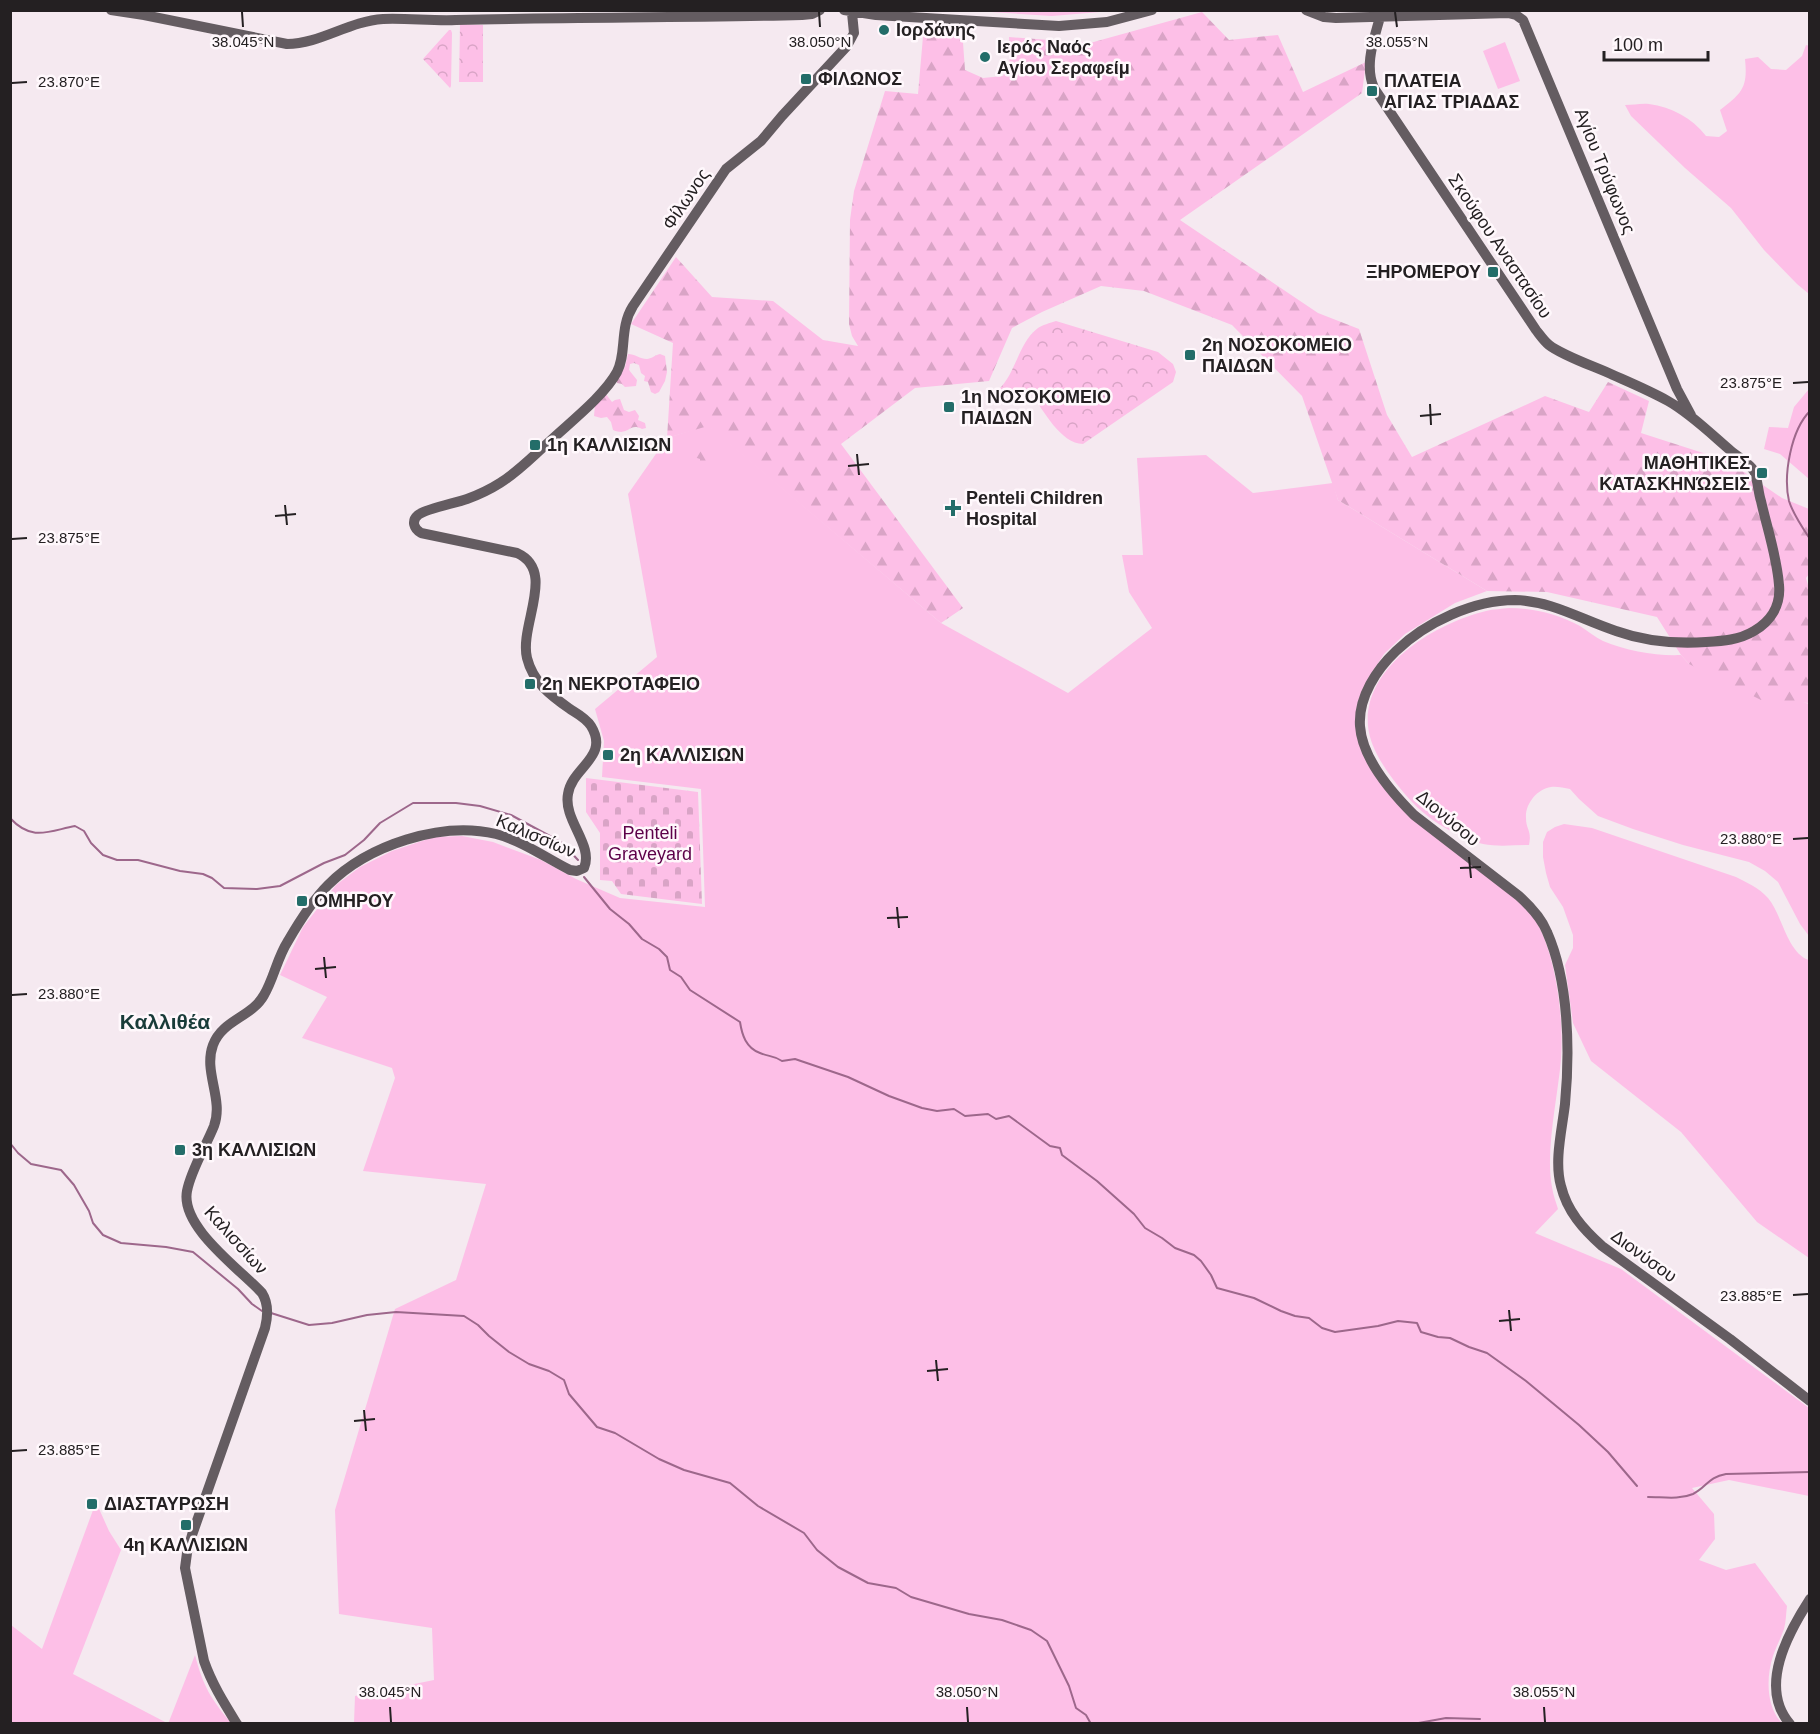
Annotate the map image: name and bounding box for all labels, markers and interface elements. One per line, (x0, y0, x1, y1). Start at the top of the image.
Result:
place label: Ιορδάνης (896, 20, 975, 40)
marker: Ιορδάνης (877, 23, 891, 37)
scale bar (1604, 24, 1708, 62)
text: 38.045°N (212, 33, 274, 50)
text: 38.050°N (789, 33, 851, 50)
text: 38.055°N (1366, 33, 1428, 50)
text: 100 m (1613, 35, 1663, 55)
place label: Ιερός Ναός Αγίου Σεραφείμ (997, 37, 1130, 78)
marker: Ιερός Ναός Αγίου Σεραφείμ (978, 50, 992, 64)
place label: ΦΙΛΩΝΟΣ (818, 69, 902, 89)
place label: ΠΛΑΤΕΙΑ ΑΓΙΑΣ ΤΡΙΑΔΑΣ (1384, 71, 1520, 112)
marker: ΦΙΛΩΝΟΣ (799, 72, 813, 86)
text: 23.870°E (38, 73, 100, 90)
marker: ΠΛΑΤΕΙΑ ΑΓΙΑΣ ΤΡΙΑΔΑΣ (1365, 84, 1379, 98)
street label: Αγίου Τρύφωνος (1571, 105, 1639, 237)
street label: Φίλωνος (658, 165, 714, 233)
street label: Σκούφου Αναστασίου (1444, 170, 1556, 322)
place label: ΞΗΡΟΜΕΡΟΥ (1366, 262, 1481, 282)
marker: ΞΗΡΟΜΕΡΟΥ (1486, 265, 1500, 279)
place label: 2η ΝΟΣΟΚΟΜΕΙΟ ΠΑΙΔΩΝ (1202, 335, 1352, 376)
marker: 2η ΝΟΣΟΚΟΜΕΙΟ ΠΑΙΔΩΝ (1183, 348, 1197, 362)
text: 23.875°E (1720, 374, 1782, 391)
place label: 1η ΝΟΣΟΚΟΜΕΙΟ ΠΑΙΔΩΝ (961, 387, 1111, 428)
marker: 1η ΝΟΣΟΚΟΜΕΙΟ ΠΑΙΔΩΝ (942, 400, 956, 414)
place label: 1η ΚΑΛΛΙΣΙΩΝ (547, 435, 671, 455)
marker: 1η ΚΑΛΛΙΣΙΩΝ (528, 438, 542, 452)
place label: ΜΑΘΗΤΙΚΕΣ ΚΑΤΑΣΚΗΝΏΣΕΙΣ (1599, 453, 1750, 494)
marker: ΜΑΘΗΤΙΚΕΣ ΚΑΤΑΣΚΗΝΏΣΕΙΣ (1755, 466, 1769, 480)
place label: Penteli Children Hospital (966, 488, 1103, 529)
marker: Penteli Children Hospital (944, 499, 962, 517)
text: 23.875°E (38, 529, 100, 546)
place label: 2η ΝΕΚΡΟΤΑΦΕΙΟ (542, 674, 700, 694)
marker: 2η ΝΕΚΡΟΤΑΦΕΙΟ (523, 677, 537, 691)
place label: 2η ΚΑΛΛΙΣΙΩΝ (620, 745, 744, 765)
marker: 2η ΚΑΛΛΙΣΙΩΝ (601, 748, 615, 762)
street label: Διονύσου (1413, 786, 1483, 850)
street label: Καλισσίων (493, 810, 579, 862)
park label: Penteli Graveyard (608, 823, 692, 864)
text: 23.880°E (1720, 830, 1782, 847)
place label: ΟΜΗΡΟΥ (314, 891, 394, 911)
marker: ΟΜΗΡΟΥ (295, 894, 309, 908)
text: 23.880°E (38, 985, 100, 1002)
district label: Καλλιθέα (120, 1010, 210, 1033)
place label: 3η ΚΑΛΛΙΣΙΩΝ (192, 1140, 316, 1160)
marker: 3η ΚΑΛΛΙΣΙΩΝ (173, 1143, 187, 1157)
street label: Καλισσίων (200, 1202, 272, 1278)
street label: Διονύσου (1607, 1226, 1681, 1286)
text: 23.885°E (1720, 1287, 1782, 1304)
text: 23.885°E (38, 1441, 100, 1458)
place label: ΔΙΑΣΤΑΥΡΩΣΗ (104, 1494, 229, 1514)
marker: ΔΙΑΣΤΑΥΡΩΣΗ (85, 1497, 99, 1511)
marker: 4η ΚΑΛΛΙΣΙΩΝ (179, 1518, 193, 1532)
place label: 4η ΚΑΛΛΙΣΙΩΝ (124, 1535, 248, 1555)
text: 38.045°N (359, 1683, 421, 1700)
text: 38.050°N (936, 1683, 998, 1700)
text: 38.055°N (1513, 1683, 1575, 1700)

